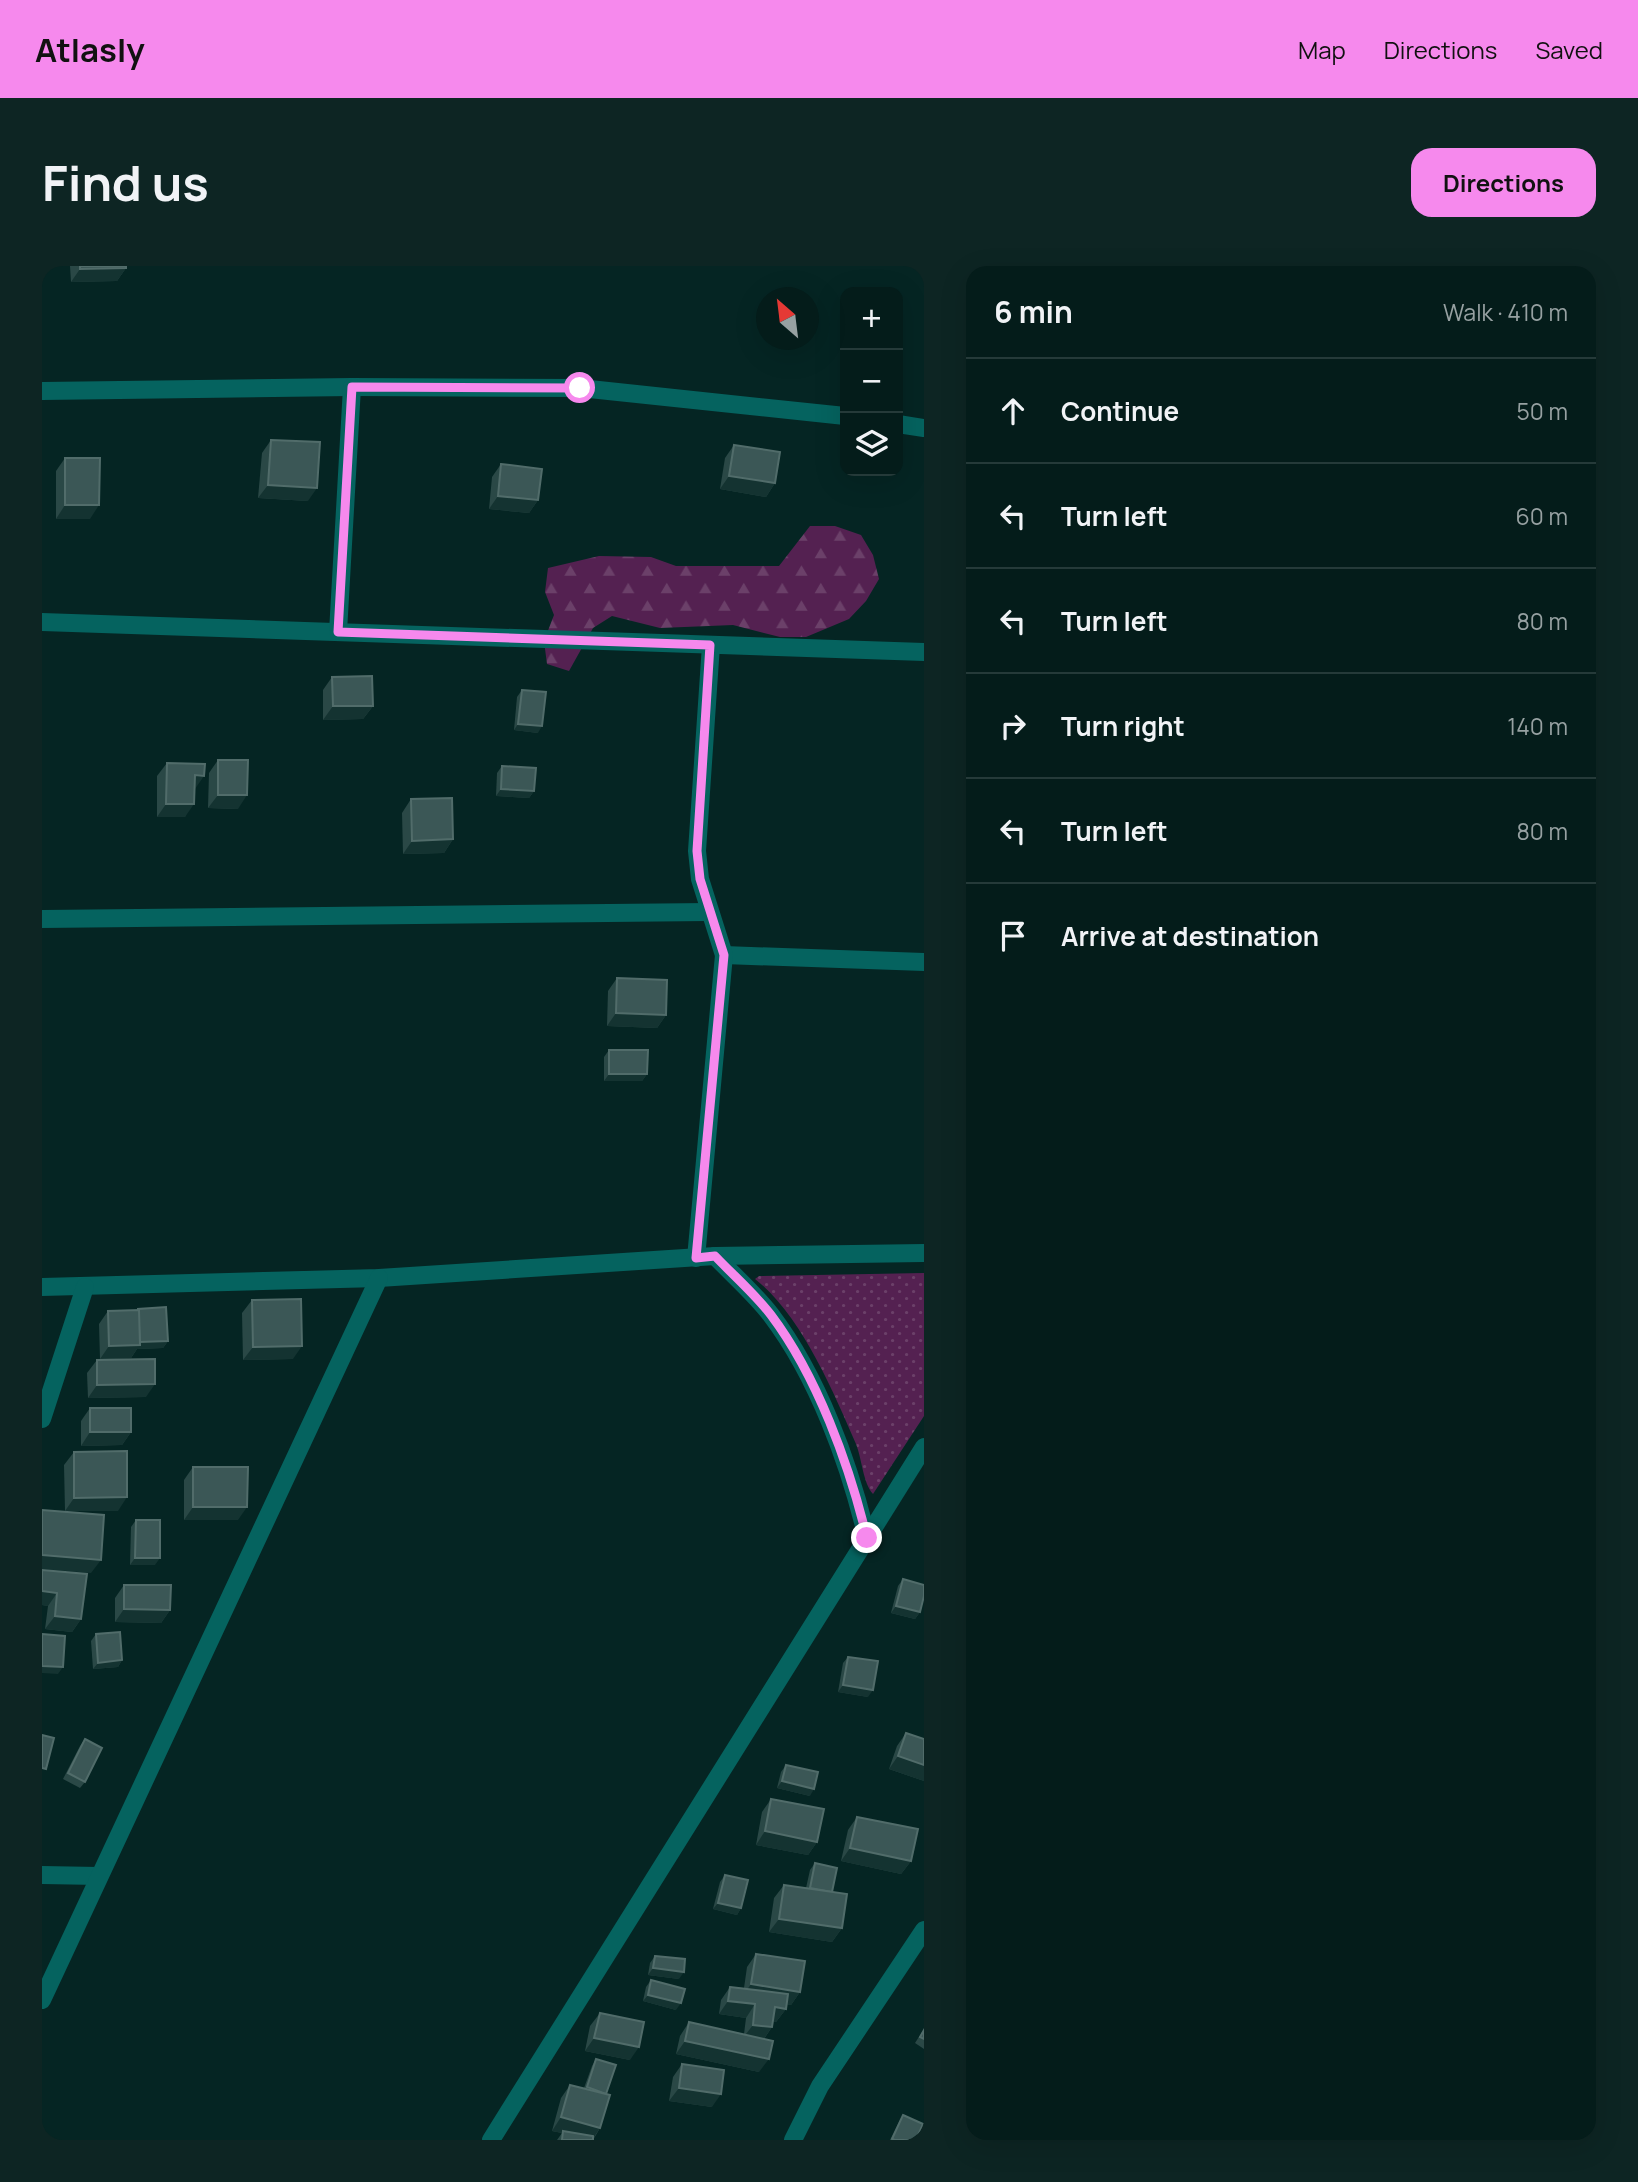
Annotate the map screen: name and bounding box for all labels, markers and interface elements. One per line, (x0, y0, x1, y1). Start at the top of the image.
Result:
text: Atlasly (35, 27, 145, 72)
text: Map (1298, 33, 1346, 66)
text: Directions (1384, 33, 1497, 66)
text: Saved (1535, 33, 1603, 66)
button: Directions (1411, 148, 1596, 217)
text: Find us (42, 149, 209, 216)
north arrow (756, 287, 819, 350)
map controls (840, 287, 903, 476)
button: + (840, 287, 903, 350)
text: 6 min (994, 291, 1073, 332)
text: Walk · 410 m (1443, 296, 1568, 328)
button: − (840, 350, 903, 413)
route start (564, 372, 595, 403)
icon: ahead (994, 392, 1032, 430)
text: Continue (1061, 393, 1179, 429)
text: 50 m (1517, 395, 1568, 427)
button: layers (840, 413, 903, 476)
icon: left (994, 497, 1032, 535)
text: Turn left (1061, 498, 1168, 534)
text: 60 m (1516, 500, 1568, 532)
icon: left (994, 602, 1032, 640)
text: Turn left (1061, 603, 1168, 639)
text: 80 m (1517, 605, 1568, 637)
icon: right (994, 707, 1032, 745)
text: Turn right (1061, 708, 1185, 744)
text: 140 m (1507, 710, 1568, 742)
icon: left (994, 812, 1032, 850)
text: Turn left (1061, 813, 1168, 849)
text: 80 m (1517, 815, 1568, 847)
icon: arrive (994, 917, 1032, 955)
text: Arrive at destination (1061, 918, 1319, 954)
route end (851, 1522, 882, 1553)

